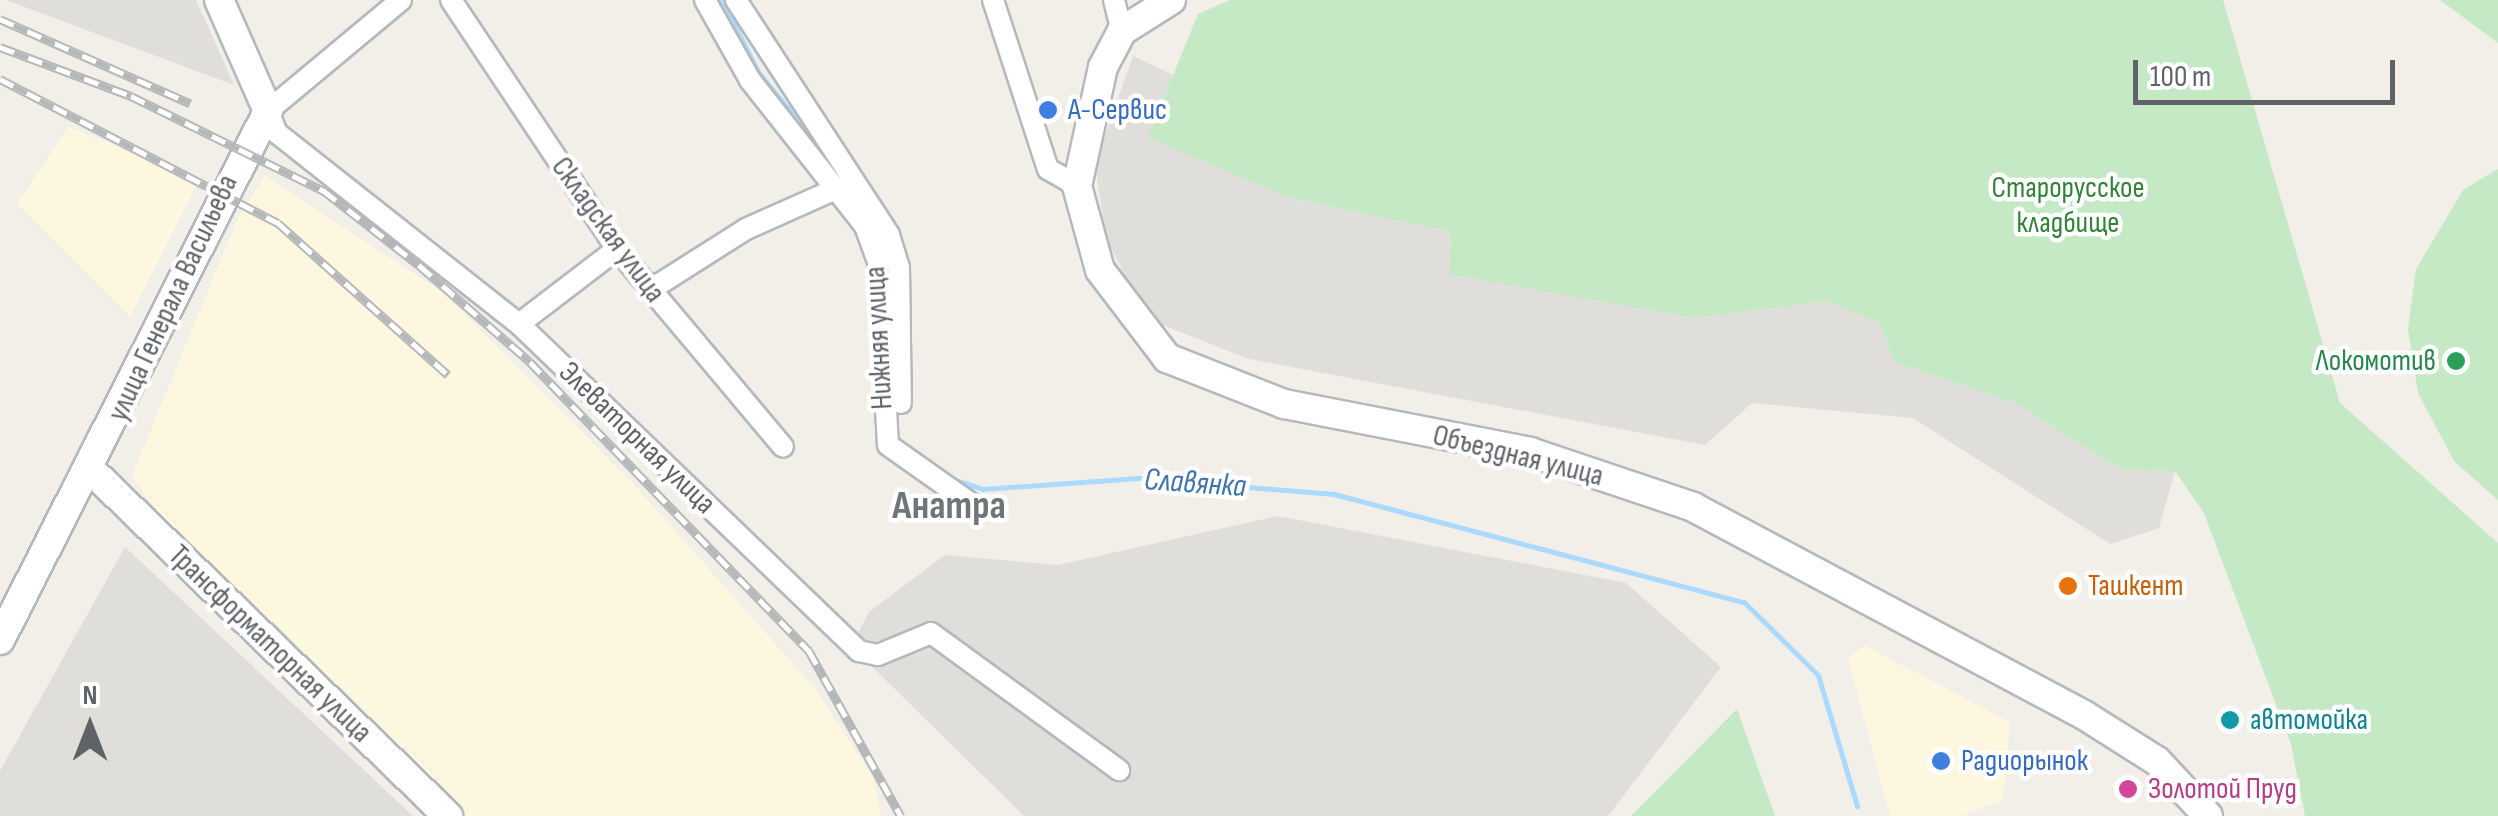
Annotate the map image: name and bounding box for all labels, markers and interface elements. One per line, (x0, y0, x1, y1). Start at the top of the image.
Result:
scale bar (2138, 40, 2400, 102)
text: 100 m (2150, 59, 2211, 95)
place label: А-Сервис (1068, 92, 1167, 128)
marker: А-Сервис (1037, 99, 1059, 121)
street label: Складская улица (543, 150, 673, 310)
street label: улица Генерала Васильева (100, 169, 246, 427)
park label: Старорусское кладбище (1991, 170, 2145, 240)
street label: Нижняя улица (857, 266, 901, 410)
place label: Локомотив (2316, 343, 2436, 379)
marker: Локомотив (2445, 350, 2467, 372)
street label: Элеваторная улица (551, 354, 723, 522)
street label: Объездная улица (1429, 417, 1607, 495)
water label: Славянка (1143, 461, 1247, 507)
district label: Анатра (892, 482, 1006, 530)
street label: Трансформаторная улица (161, 538, 379, 750)
place label: Ташкент (2088, 568, 2184, 604)
marker: Ташкент (2057, 575, 2079, 597)
north arrow (40, 676, 140, 776)
text: N (83, 679, 97, 712)
place label: автомойка (2250, 702, 2368, 738)
marker: автомойка (2219, 709, 2241, 731)
place label: Радиорынок (1961, 743, 2088, 779)
marker: Радиорынок (1930, 750, 1952, 772)
place label: Золотой Пруд (2148, 771, 2297, 807)
marker: Золотой Пруд (2117, 778, 2139, 800)

